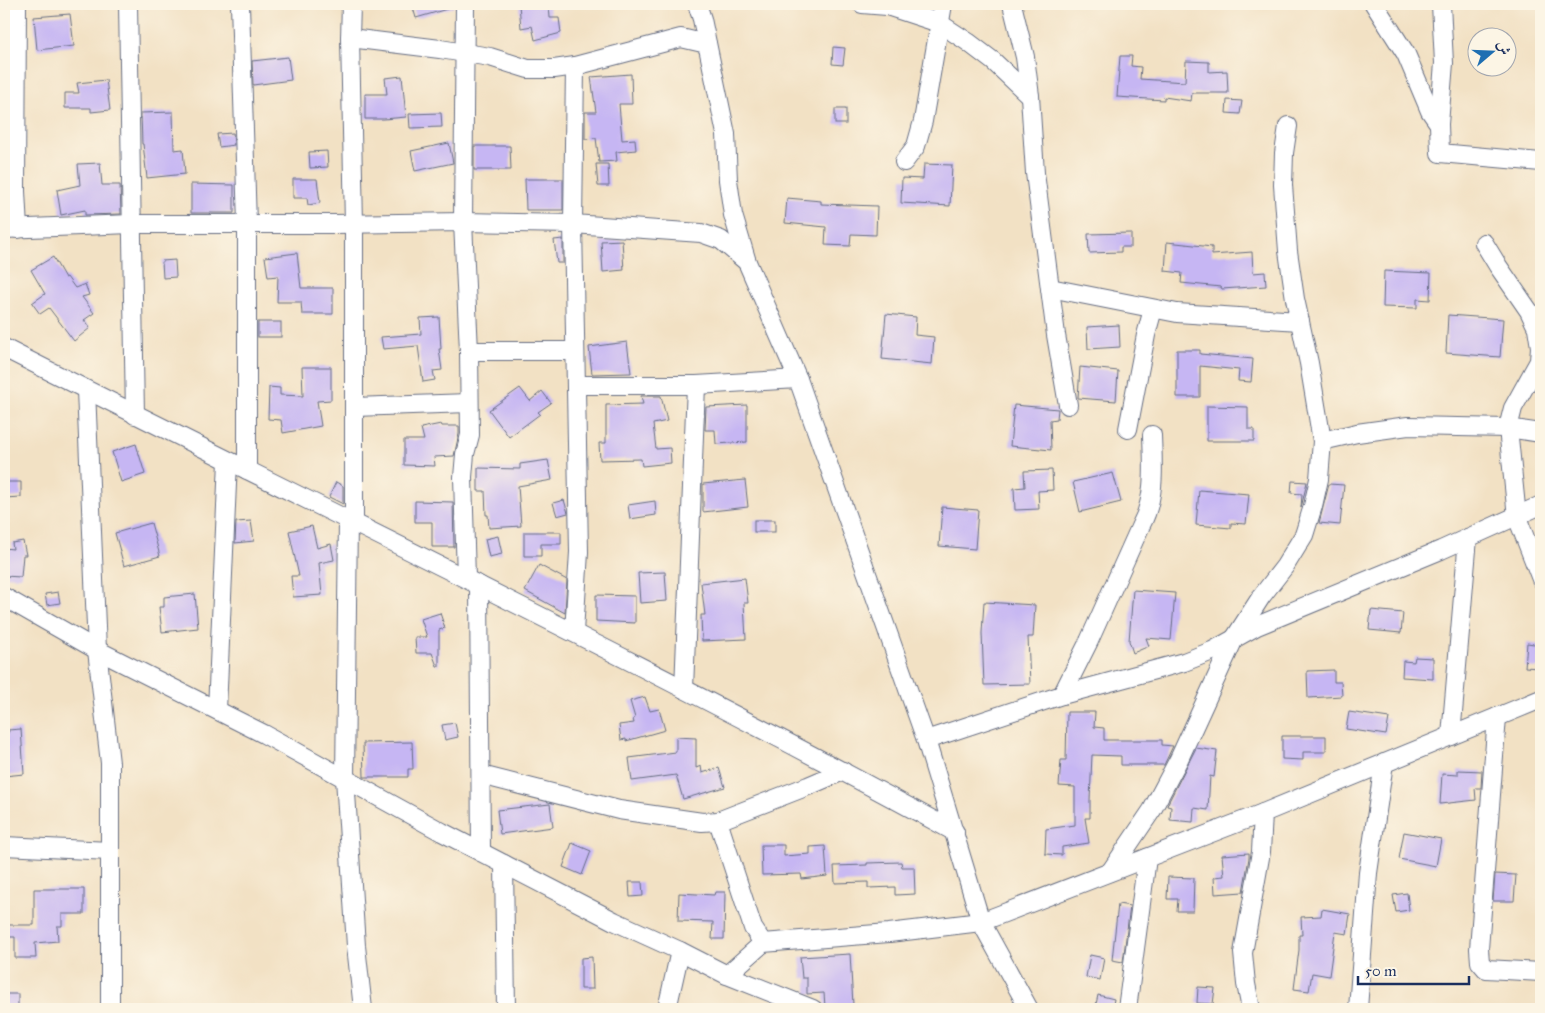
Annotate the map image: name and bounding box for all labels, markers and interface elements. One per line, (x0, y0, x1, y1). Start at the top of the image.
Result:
north arrow (1468, 28, 1518, 78)
text: ش (1494, 39, 1514, 57)
scale bar (1358, 953, 1469, 985)
text: 50 m (1365, 962, 1397, 980)

